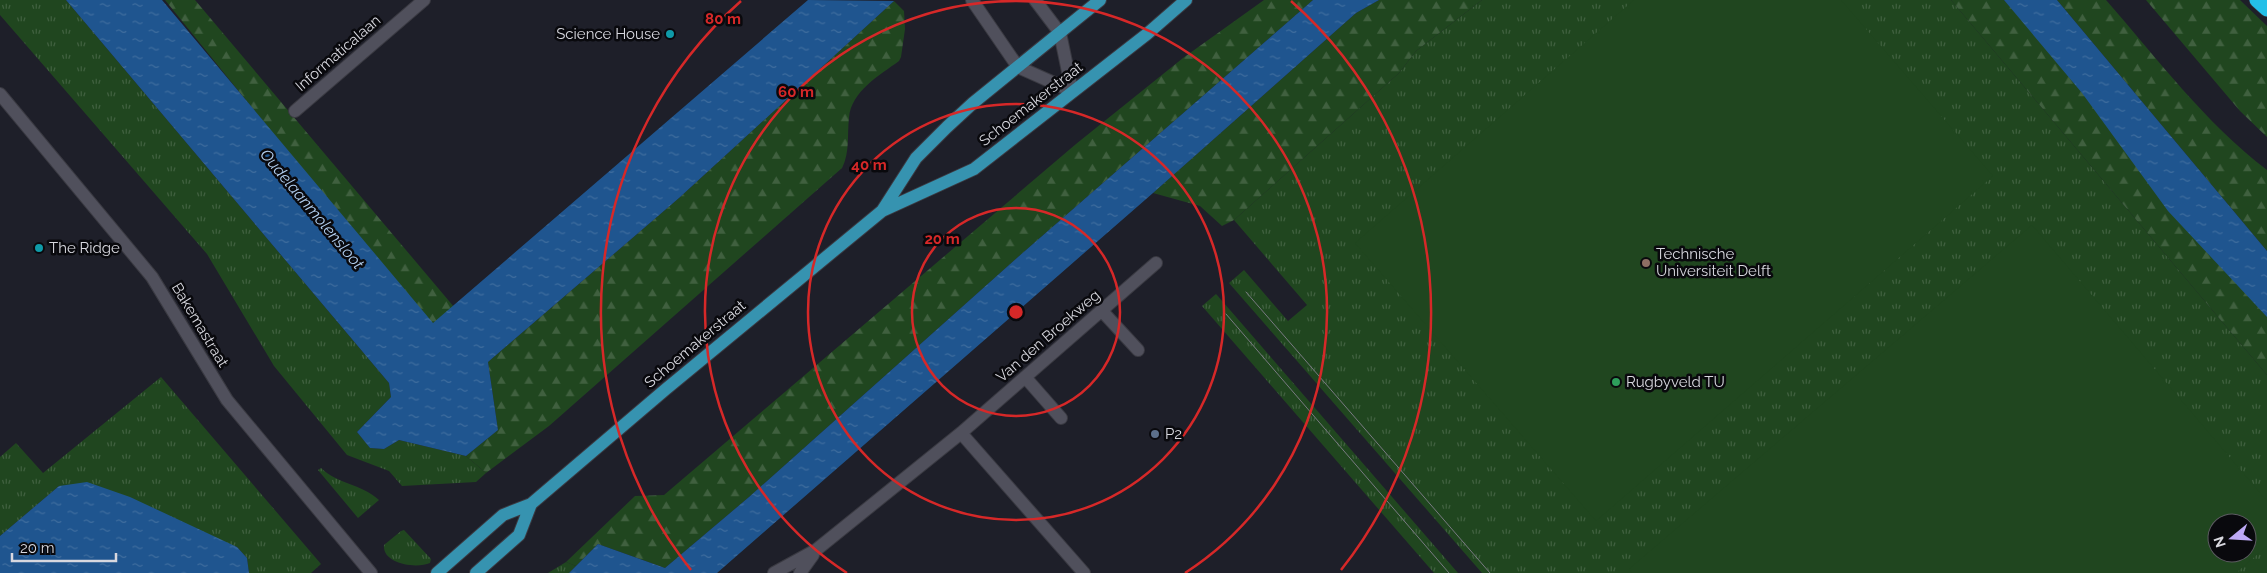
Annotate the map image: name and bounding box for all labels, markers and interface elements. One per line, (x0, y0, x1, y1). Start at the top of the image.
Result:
text: 80 m (705, 10, 741, 28)
street label: Informaticalaan (292, 11, 384, 95)
place label: Science House (556, 25, 660, 43)
marker: Science House (664, 28, 676, 40)
street label: Schoemakerstraat (976, 58, 1086, 150)
text: 60 m (778, 83, 814, 101)
water label: Oudelaanmolensloot (256, 145, 368, 274)
text: 40 m (851, 156, 887, 174)
text: 20 m (924, 230, 960, 248)
place label: The Ridge (49, 239, 120, 257)
marker: The Ridge (33, 242, 45, 254)
place label: Technische Universiteit Delft (1656, 245, 1771, 280)
marker: Technische Universiteit Delft (1640, 257, 1652, 269)
street label: Bakemastraat (168, 280, 232, 370)
street label: Van den Broekweg (992, 286, 1104, 386)
street label: Schoemakerstraat (641, 297, 749, 391)
centre of rings (1007, 303, 1025, 321)
place label: Rugbyveld TU (1626, 373, 1725, 391)
marker: Rugbyveld TU (1610, 376, 1622, 388)
place label: P2 (1165, 425, 1182, 443)
marker: P2 (1149, 428, 1161, 440)
north arrow (2207, 513, 2257, 563)
scale bar (12, 530, 116, 562)
text: N (2210, 534, 2229, 550)
text: 20 m (20, 539, 55, 557)

